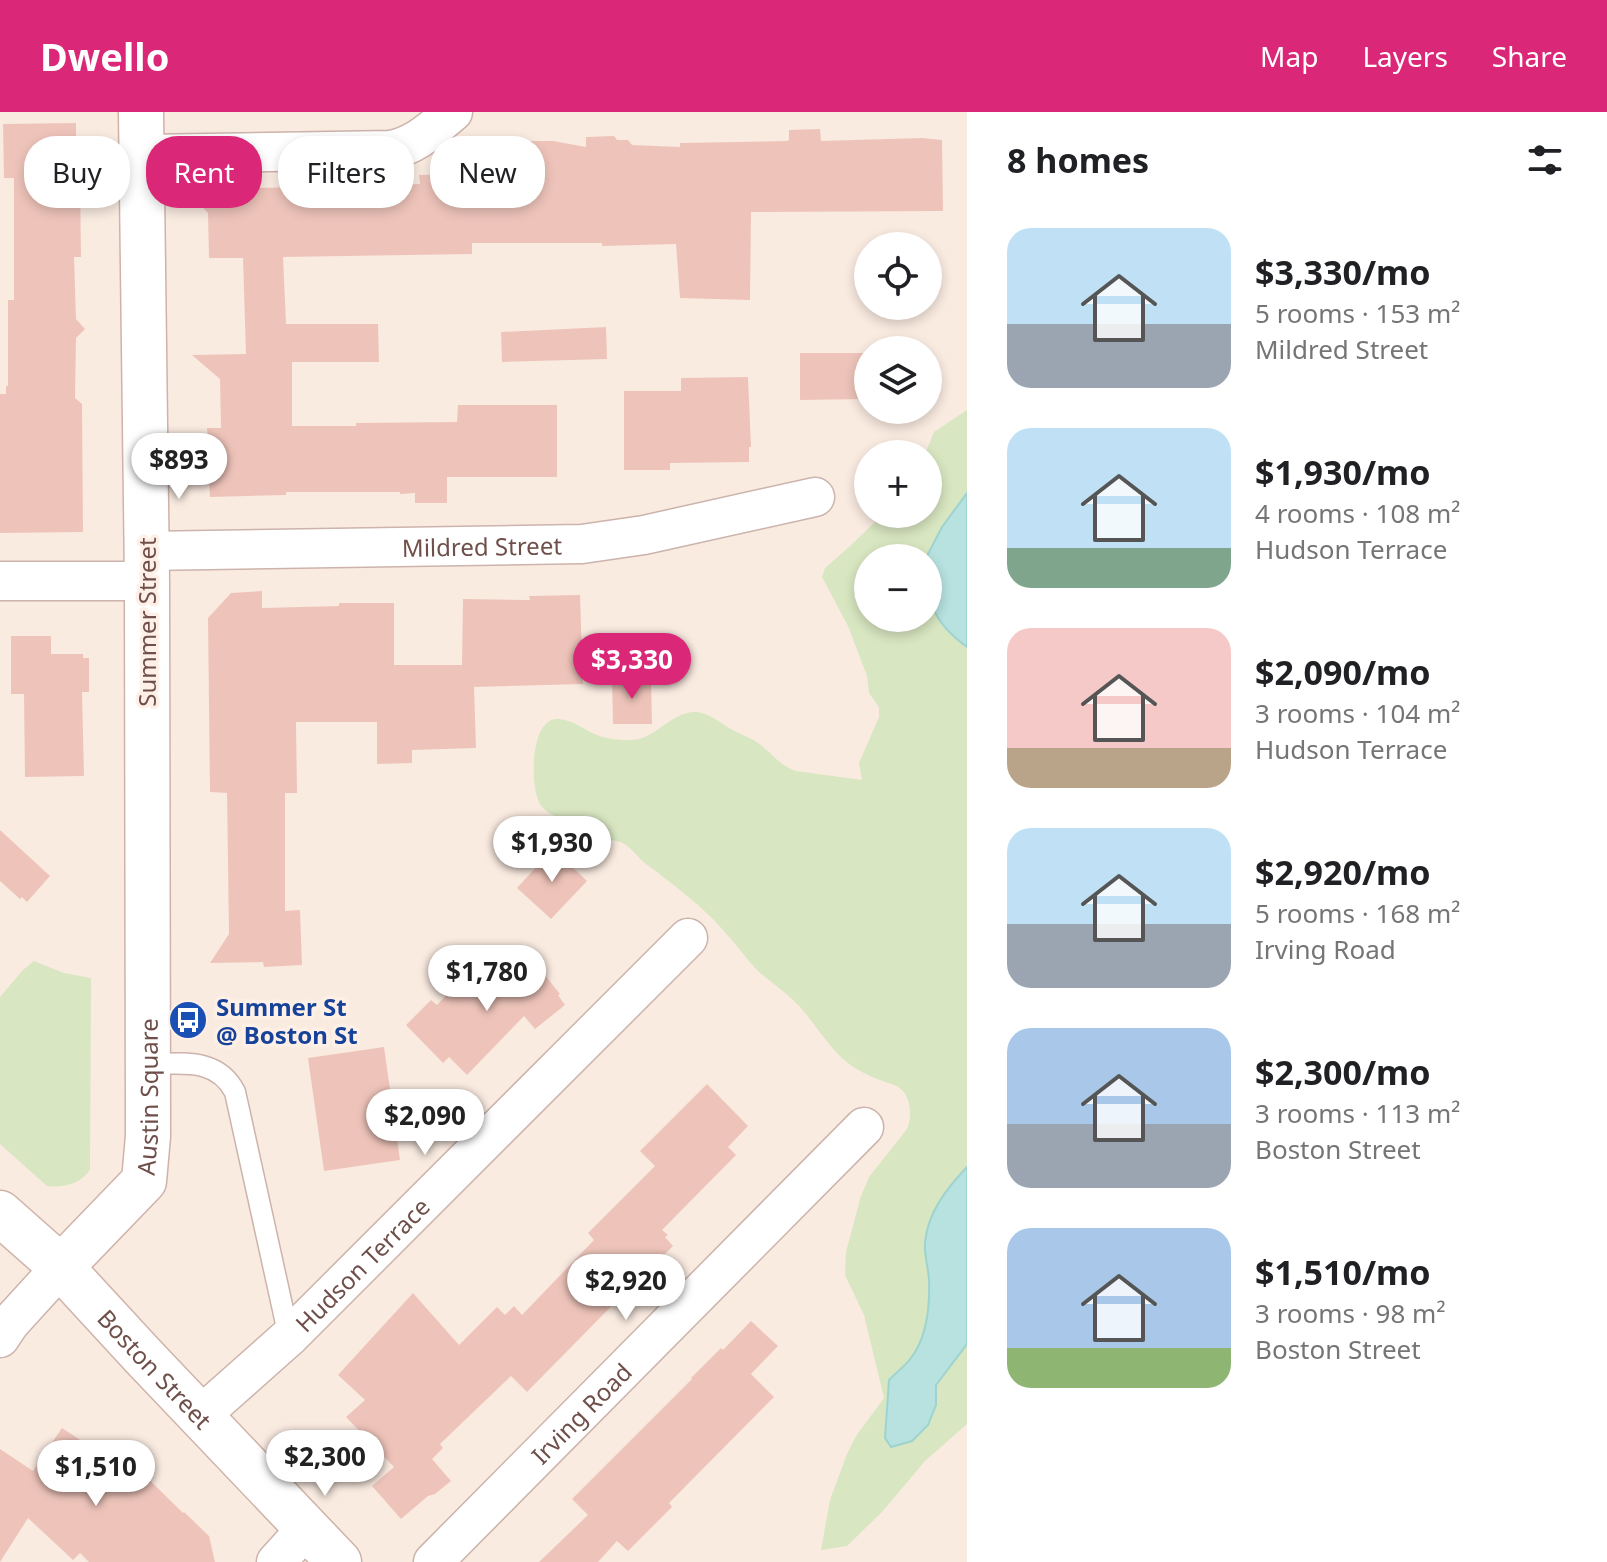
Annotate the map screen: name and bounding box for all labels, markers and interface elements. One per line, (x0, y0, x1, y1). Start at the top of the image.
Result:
text: Dwello (40, 30, 169, 82)
text: Map (1260, 37, 1318, 75)
text: Layers (1362, 37, 1448, 75)
text: Share (1492, 37, 1567, 75)
chip: Buy (24, 136, 130, 208)
chip: Rent (146, 136, 262, 208)
chip: Filters (278, 136, 414, 208)
chip: New (430, 136, 545, 208)
text: 8 homes (1007, 137, 1149, 183)
icon: filters (1523, 138, 1567, 182)
map controls (854, 232, 942, 632)
button: locate (854, 232, 942, 320)
text: $3,330/mo (1255, 249, 1430, 295)
icon: home (1071, 260, 1167, 356)
text: 5 rooms · 153 m² (1255, 295, 1460, 331)
text: Mildred Street (1255, 331, 1428, 367)
button: layers (854, 336, 942, 424)
pin: $893 (132, 433, 226, 501)
button: + (854, 440, 942, 528)
text: $893 (149, 441, 209, 477)
text: $1,930/mo (1255, 449, 1430, 495)
icon: home (1071, 460, 1167, 556)
text: 4 rooms · 108 m² (1255, 495, 1460, 531)
street label: Mildred Street (402, 528, 563, 563)
text: Hudson Terrace (1255, 531, 1447, 567)
street label: Summer Street (130, 537, 163, 707)
button: − (854, 544, 942, 632)
pin: $3,330 (567, 633, 697, 701)
text: $3,330 (591, 641, 673, 677)
text: $2,090/mo (1255, 649, 1430, 695)
icon: home (1071, 660, 1167, 756)
text: 3 rooms · 104 m² (1255, 695, 1460, 731)
text: Hudson Terrace (1255, 731, 1447, 767)
pin: $1,930 (487, 816, 617, 884)
text: $1,930 (511, 824, 593, 860)
text: $2,920/mo (1255, 849, 1430, 895)
icon: home (1071, 860, 1167, 956)
text: 5 rooms · 168 m² (1255, 895, 1460, 931)
text: Irving Road (1255, 931, 1396, 967)
pin: $1,780 (422, 945, 552, 1013)
text: $1,780 (446, 953, 528, 989)
place label: Summer St @ Boston St (216, 990, 358, 1051)
bus stop icon: Summer St @ Boston St (167, 999, 209, 1041)
street label: Austin Square (128, 1018, 165, 1176)
text: $2,300/mo (1255, 1049, 1430, 1095)
icon: home (1071, 1060, 1167, 1156)
pin: $2,090 (360, 1089, 490, 1157)
text: 3 rooms · 113 m² (1255, 1095, 1460, 1131)
text: $2,090 (384, 1097, 466, 1133)
text: Boston Street (1255, 1131, 1421, 1167)
street label: Hudson Terrace (287, 1190, 436, 1339)
text: $1,510/mo (1255, 1249, 1430, 1295)
pin: $2,920 (561, 1254, 691, 1322)
icon: home (1071, 1260, 1167, 1356)
text: $2,920 (585, 1262, 667, 1298)
text: 3 rooms · 98 m² (1255, 1295, 1445, 1331)
street label: Boston Street (91, 1301, 220, 1436)
text: Boston Street (1255, 1331, 1421, 1367)
street label: Irving Road (523, 1355, 638, 1471)
pin: $2,300 (260, 1430, 390, 1498)
text: $2,300 (284, 1438, 366, 1474)
pin: $1,510 (31, 1440, 161, 1508)
text: $1,510 (55, 1448, 137, 1484)

